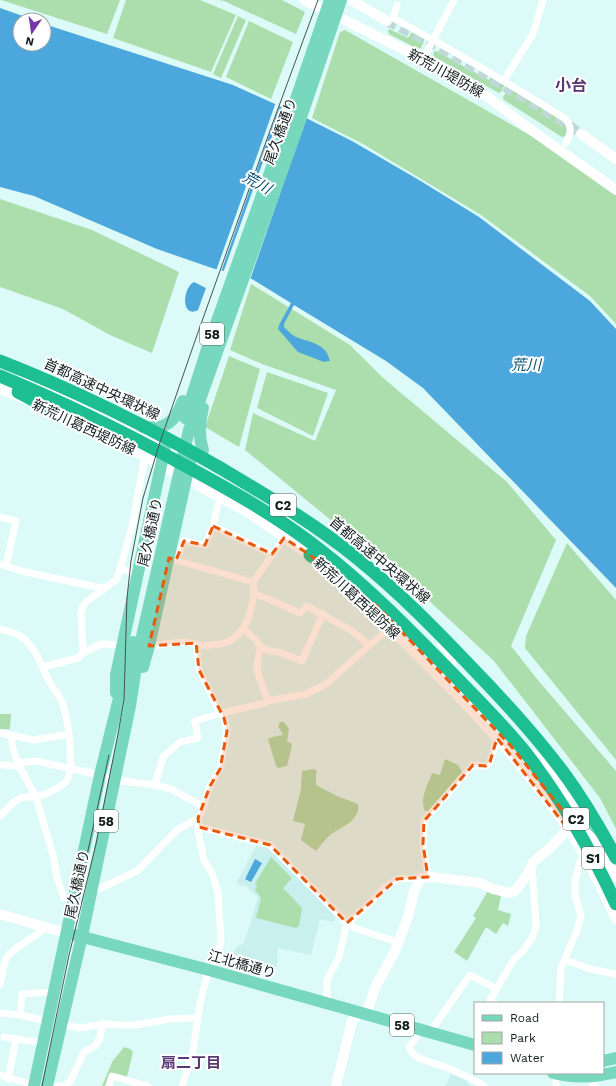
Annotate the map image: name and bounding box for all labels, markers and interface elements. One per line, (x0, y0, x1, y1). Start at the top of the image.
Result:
north arrow (12, 12, 52, 52)
text: N (24, 34, 35, 49)
street label: 新荒川堤防線 (405, 46, 487, 100)
district label: 小台 (555, 76, 587, 95)
street label: 尾久橋通り (261, 95, 299, 167)
water label: 荒川 (240, 168, 276, 199)
road number: 58 (200, 323, 224, 345)
street label: 首都高速中央環状線 (42, 355, 162, 423)
water label: 荒川 (511, 356, 543, 374)
street label: 新荒川葛西堤防線 (30, 396, 138, 458)
road number: C2 (270, 494, 296, 516)
street label: 尾久橋通り (135, 496, 165, 568)
street label: 首都高速中央環状線 (327, 513, 433, 607)
street label: 新荒川葛西堤防線 (311, 554, 403, 642)
road number: C2 (563, 808, 589, 830)
road number: 58 (94, 810, 118, 832)
road number: S1 (582, 847, 604, 869)
street label: 尾久橋通り (62, 848, 92, 920)
street label: 江北橋通り (206, 947, 278, 981)
legend (474, 1002, 604, 1074)
text: Road (510, 1011, 539, 1025)
road number: 58 (390, 1014, 414, 1036)
text: Park (510, 1031, 536, 1045)
text: Water (510, 1051, 545, 1065)
district label: 扇二丁目 (161, 1054, 221, 1072)

